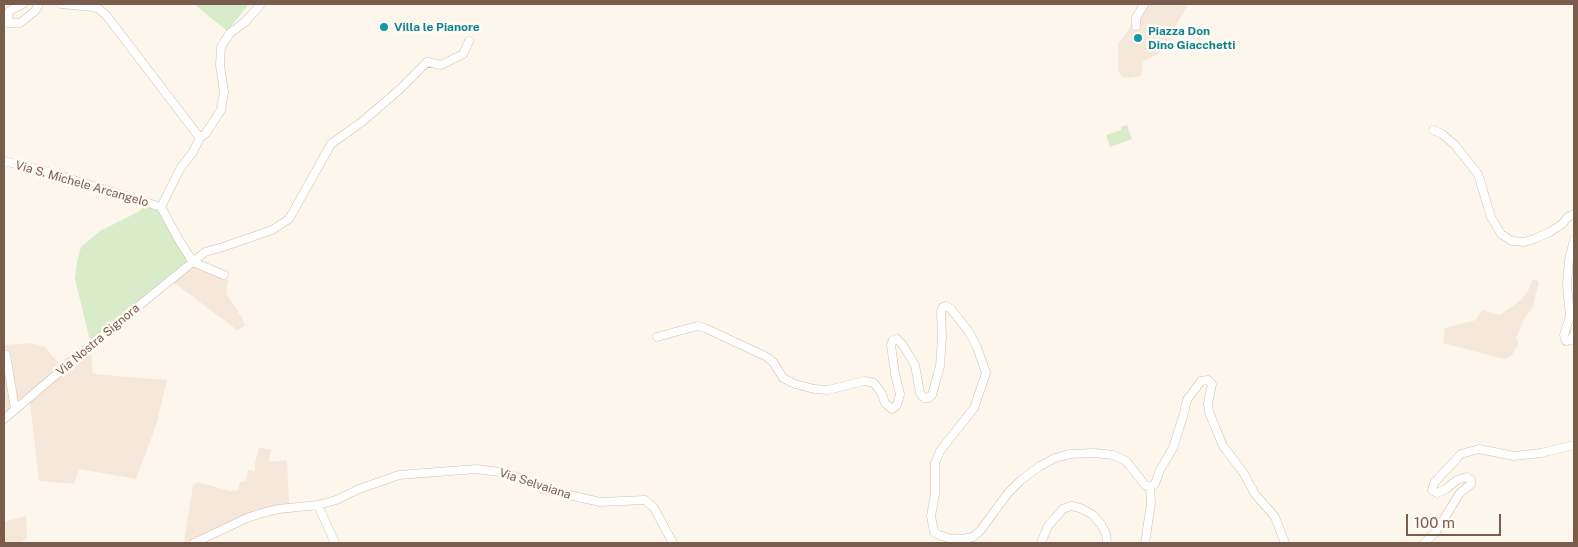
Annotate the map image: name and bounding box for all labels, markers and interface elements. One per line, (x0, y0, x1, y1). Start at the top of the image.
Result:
place label: Villa le Pianore (394, 20, 480, 34)
marker: Villa le Pianore (378, 21, 390, 33)
place label: Piazza Don Dino Giacchetti (1148, 24, 1235, 52)
marker: Piazza Don Dino Giacchetti (1132, 32, 1144, 44)
street label: Via S. Michele Arcangelo (14, 158, 150, 210)
street label: Via Nostra Signora (53, 301, 143, 379)
street label: Via Selvaiana (497, 466, 573, 502)
scale bar (1408, 504, 1503, 536)
text: 100 m (1414, 514, 1455, 531)

